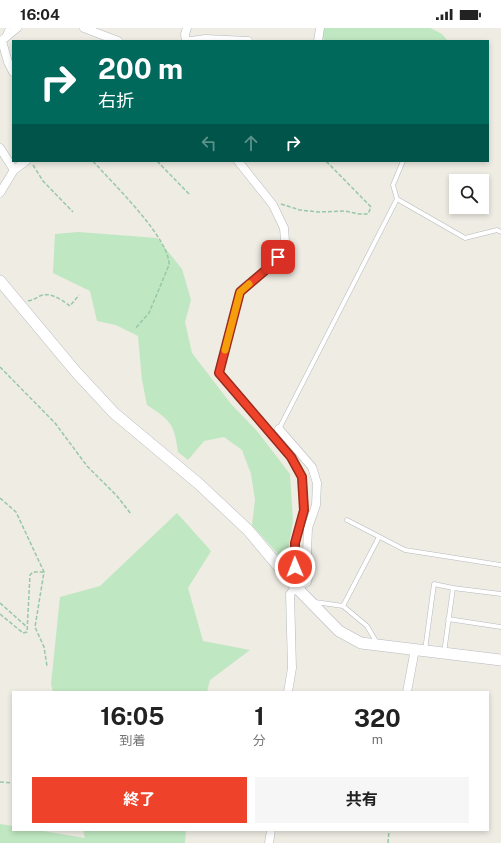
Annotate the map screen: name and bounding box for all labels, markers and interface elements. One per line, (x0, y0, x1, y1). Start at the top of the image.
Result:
text: 16:04 (20, 6, 60, 23)
text: 200 m (98, 52, 183, 85)
icon: right (32, 56, 84, 108)
text: 右折 (98, 90, 134, 111)
icon: left (198, 132, 220, 154)
icon: ahead (240, 132, 262, 154)
icon: right (282, 132, 304, 154)
map controls (449, 174, 489, 214)
button: search (449, 174, 489, 214)
pin (261, 240, 295, 274)
icon: arrive (267, 246, 289, 268)
position arrow (274, 546, 316, 588)
text: 16:05 (100, 702, 165, 730)
text: 1 (254, 702, 264, 730)
text: 320 (354, 704, 401, 732)
text: m (372, 732, 383, 747)
text: 到着 (119, 733, 145, 748)
text: 分 (253, 733, 266, 748)
button: 終了 (32, 777, 247, 823)
button: 共有 (255, 777, 469, 823)

